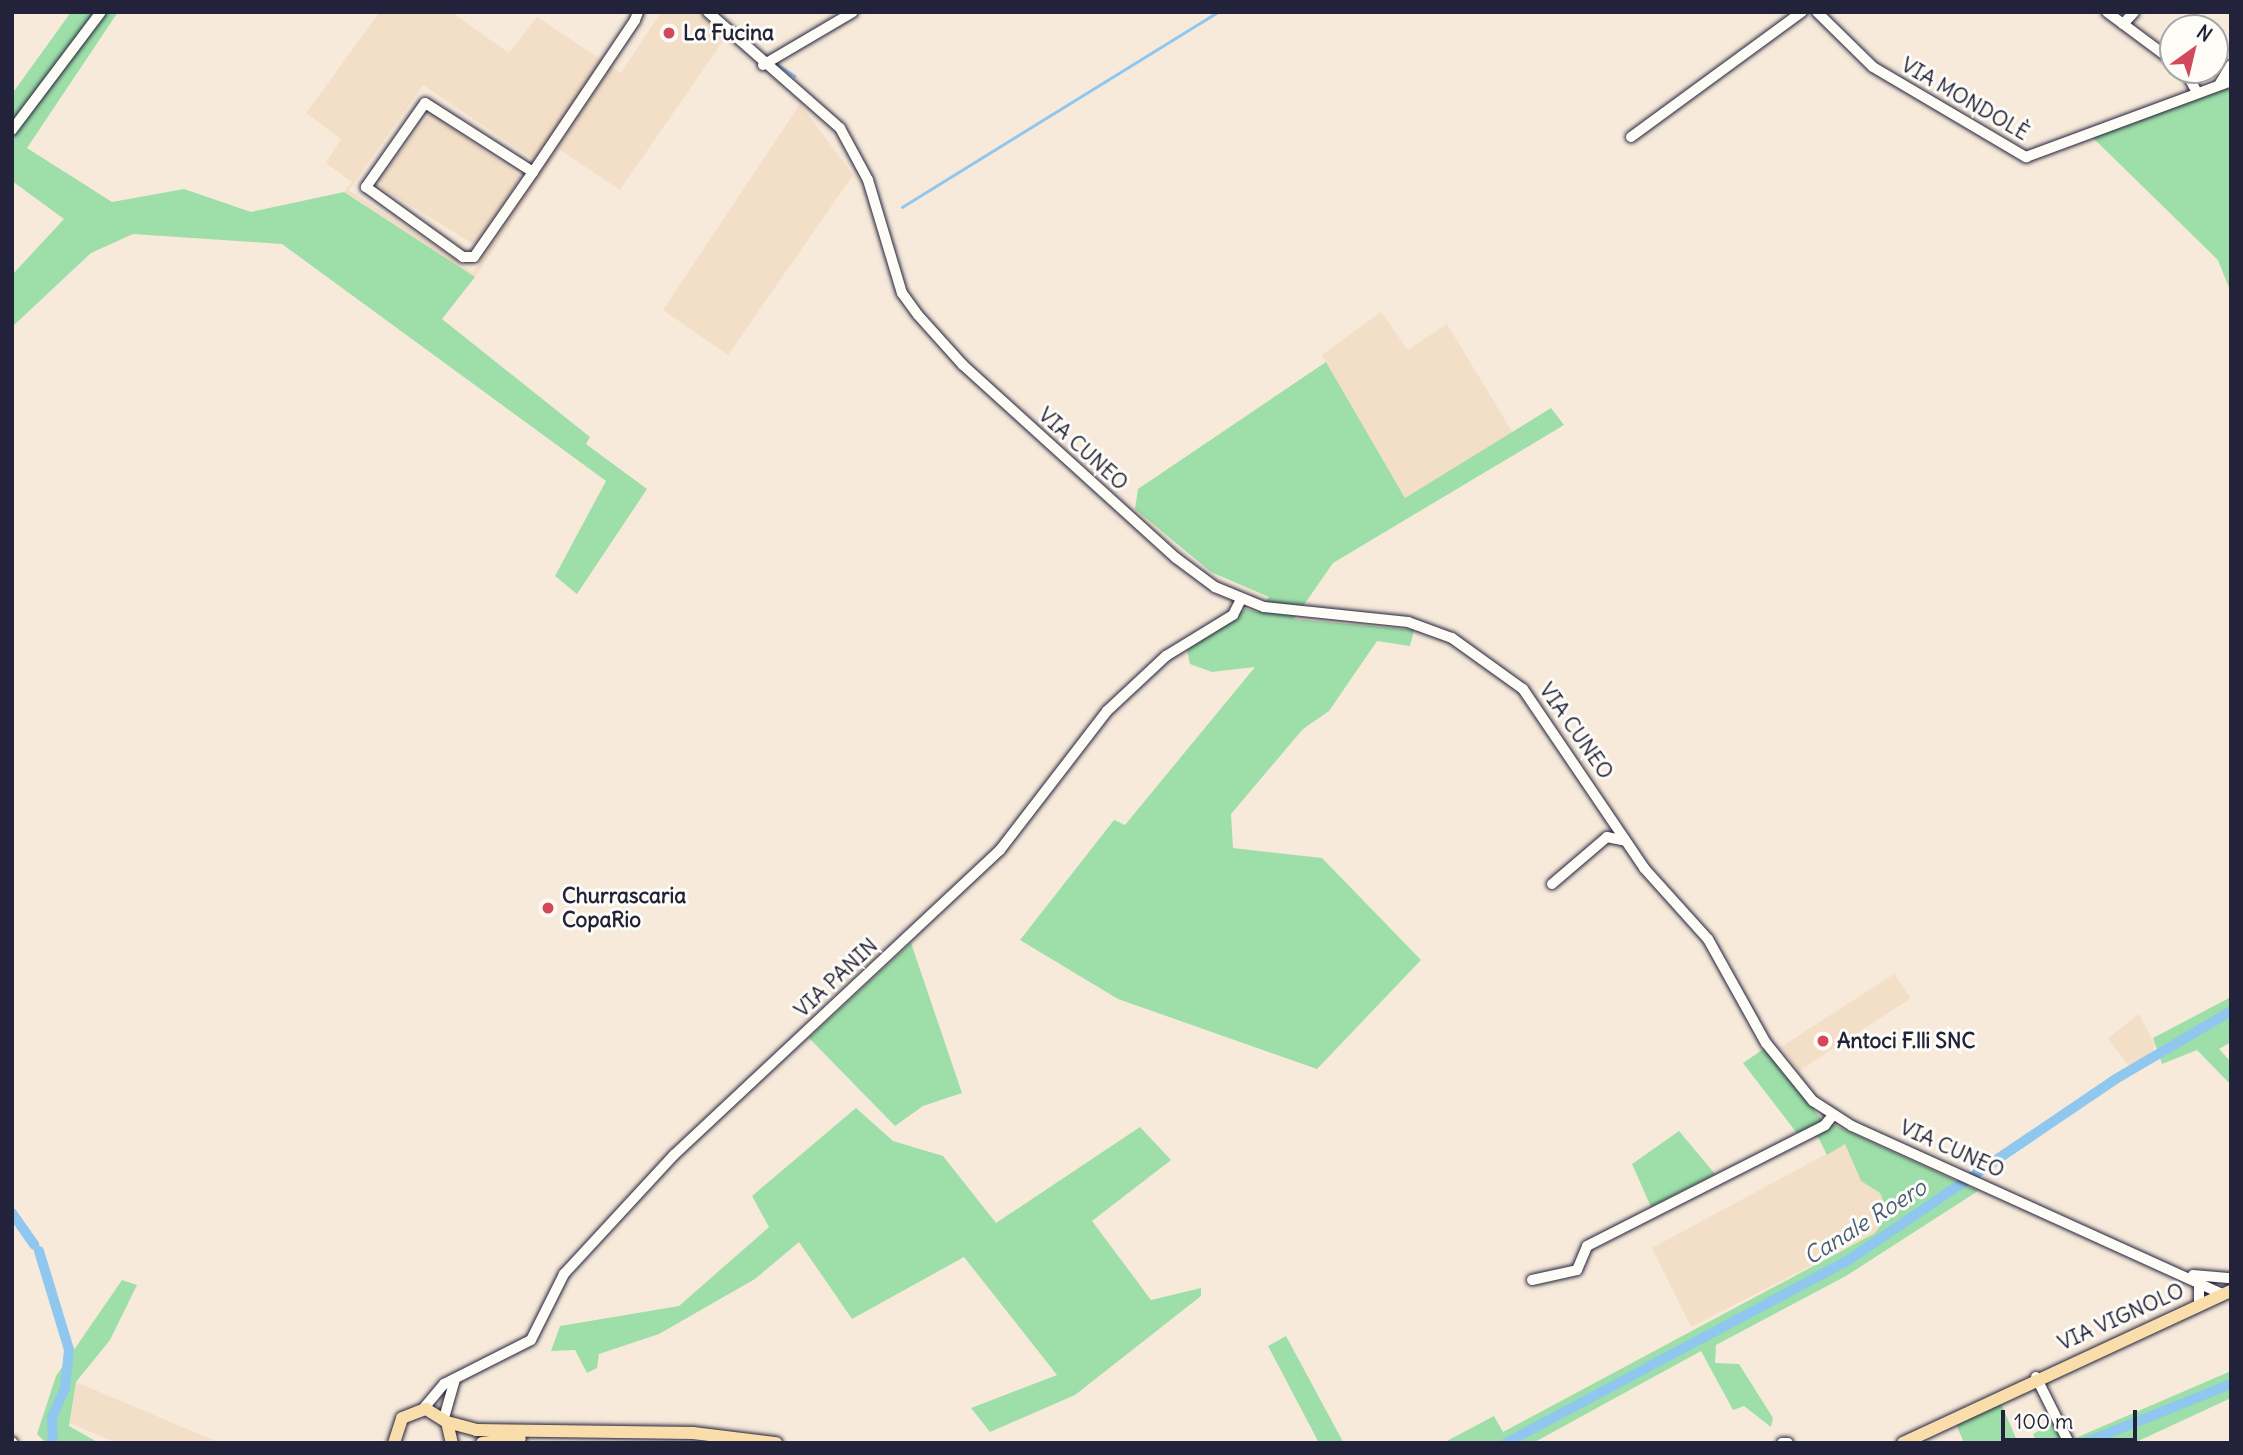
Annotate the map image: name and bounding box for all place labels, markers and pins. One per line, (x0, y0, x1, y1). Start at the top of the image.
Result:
place label: La Fucina (683, 20, 774, 46)
marker: La Fucina (661, 25, 677, 41)
place label: Churrascaria CopaRio (562, 883, 686, 933)
marker: Churrascaria CopaRio (540, 900, 556, 916)
place label: Antoci F.lli SNC (1837, 1028, 1975, 1054)
marker: Antoci F.lli SNC (1815, 1033, 1831, 1049)

